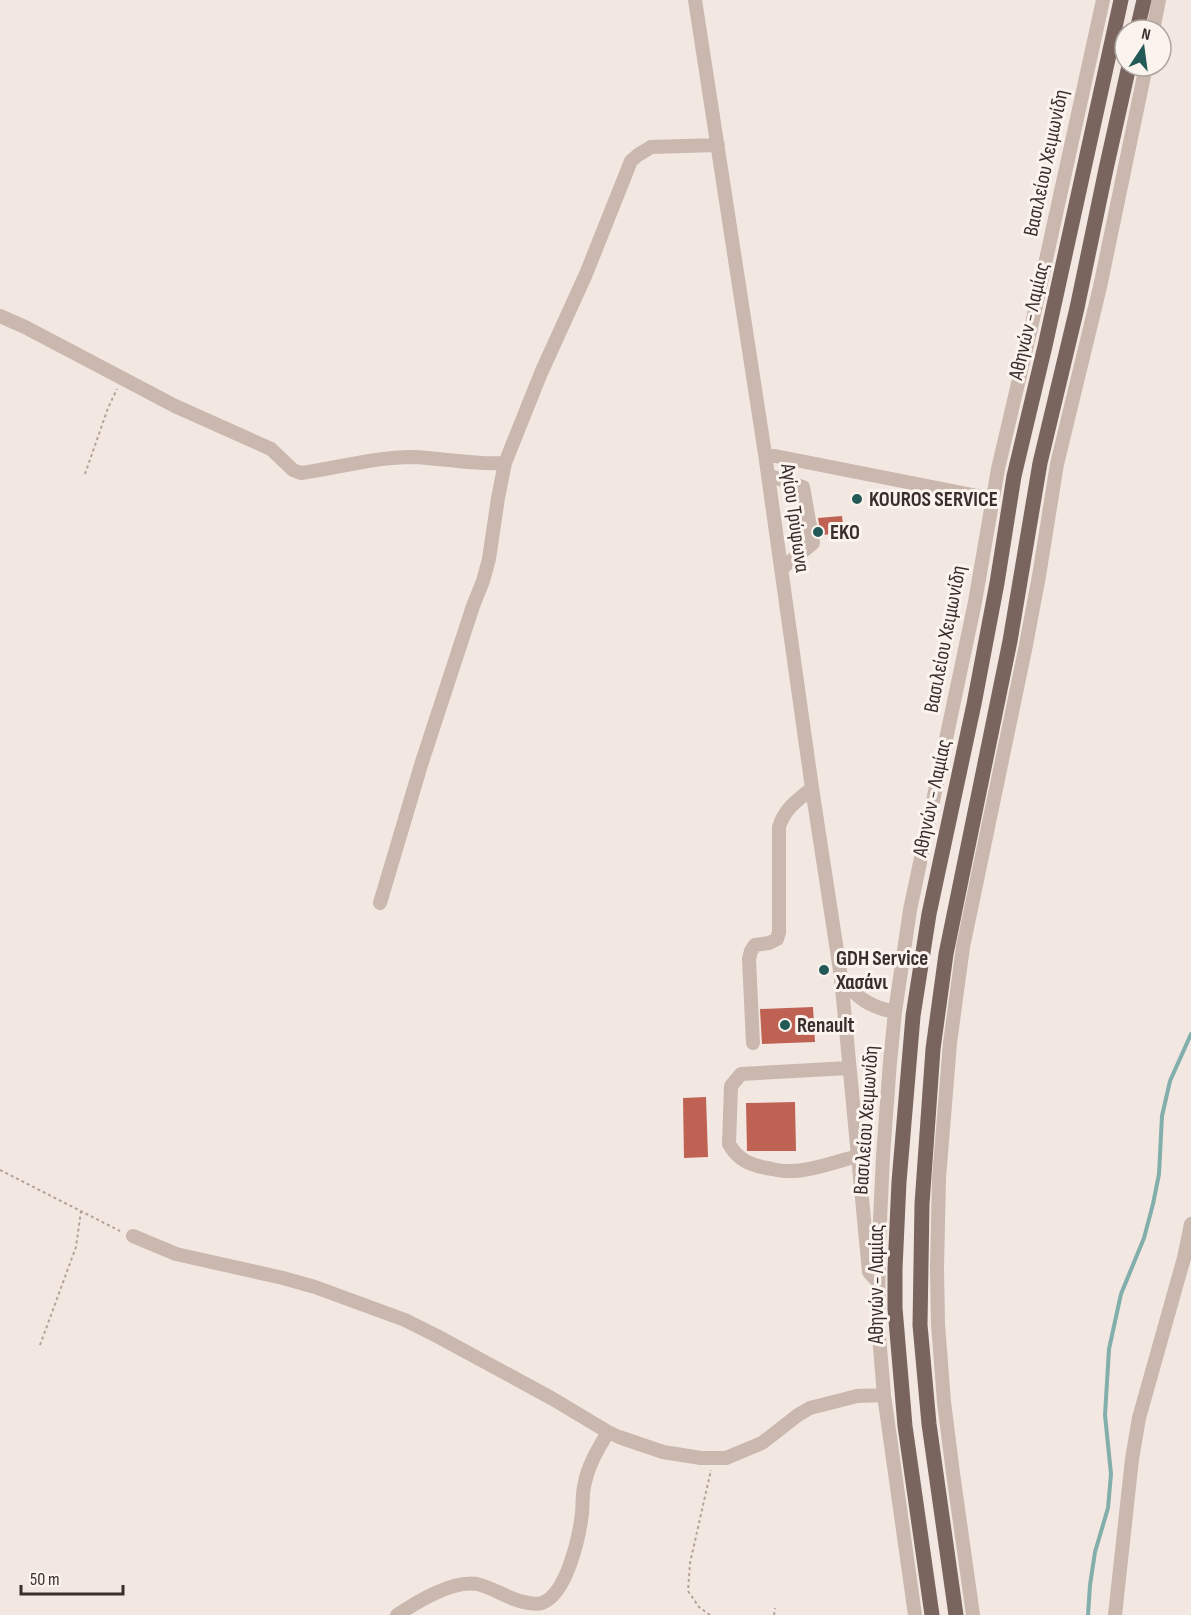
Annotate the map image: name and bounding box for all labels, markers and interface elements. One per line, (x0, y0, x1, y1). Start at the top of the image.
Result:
north arrow (1113, 18, 1173, 78)
text: N (1140, 25, 1152, 45)
street label: Βασιλείου Χειμωνίδη (1018, 87, 1074, 239)
street label: Αθηνών - Λαμίας (1003, 260, 1055, 383)
street label: Αγίου Τρύφωνα (775, 461, 815, 574)
place label: KOUROS SERVICE (869, 487, 998, 512)
marker: KOUROS SERVICE (850, 492, 864, 506)
place label: EKO (830, 520, 860, 545)
marker: EKO (811, 525, 825, 539)
street label: Βασιλείου Χειμωνίδη (918, 563, 972, 715)
street label: Αθηνών - Λαμίας (907, 737, 957, 860)
place label: GDH Service Χασάνι (835, 946, 928, 995)
marker: GDH Service Χασάνι (817, 963, 831, 977)
place label: Renault (797, 1013, 854, 1038)
marker: Renault (778, 1018, 792, 1032)
street label: Βασιλείου Χειμωνίδη (848, 1045, 884, 1195)
street label: Αθηνών - Λαμίας (864, 1224, 889, 1345)
scale bar (21, 1558, 123, 1596)
text: 50 m (30, 1569, 60, 1590)

